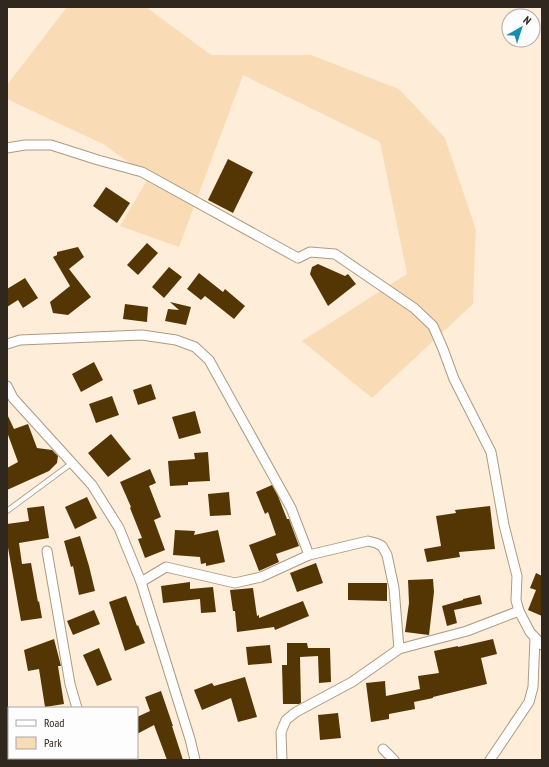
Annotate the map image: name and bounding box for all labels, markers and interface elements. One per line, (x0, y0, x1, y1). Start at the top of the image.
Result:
north arrow (501, 8, 541, 48)
text: N (521, 13, 534, 28)
legend (8, 707, 138, 759)
text: Road (44, 715, 64, 730)
text: Park (44, 735, 62, 750)

